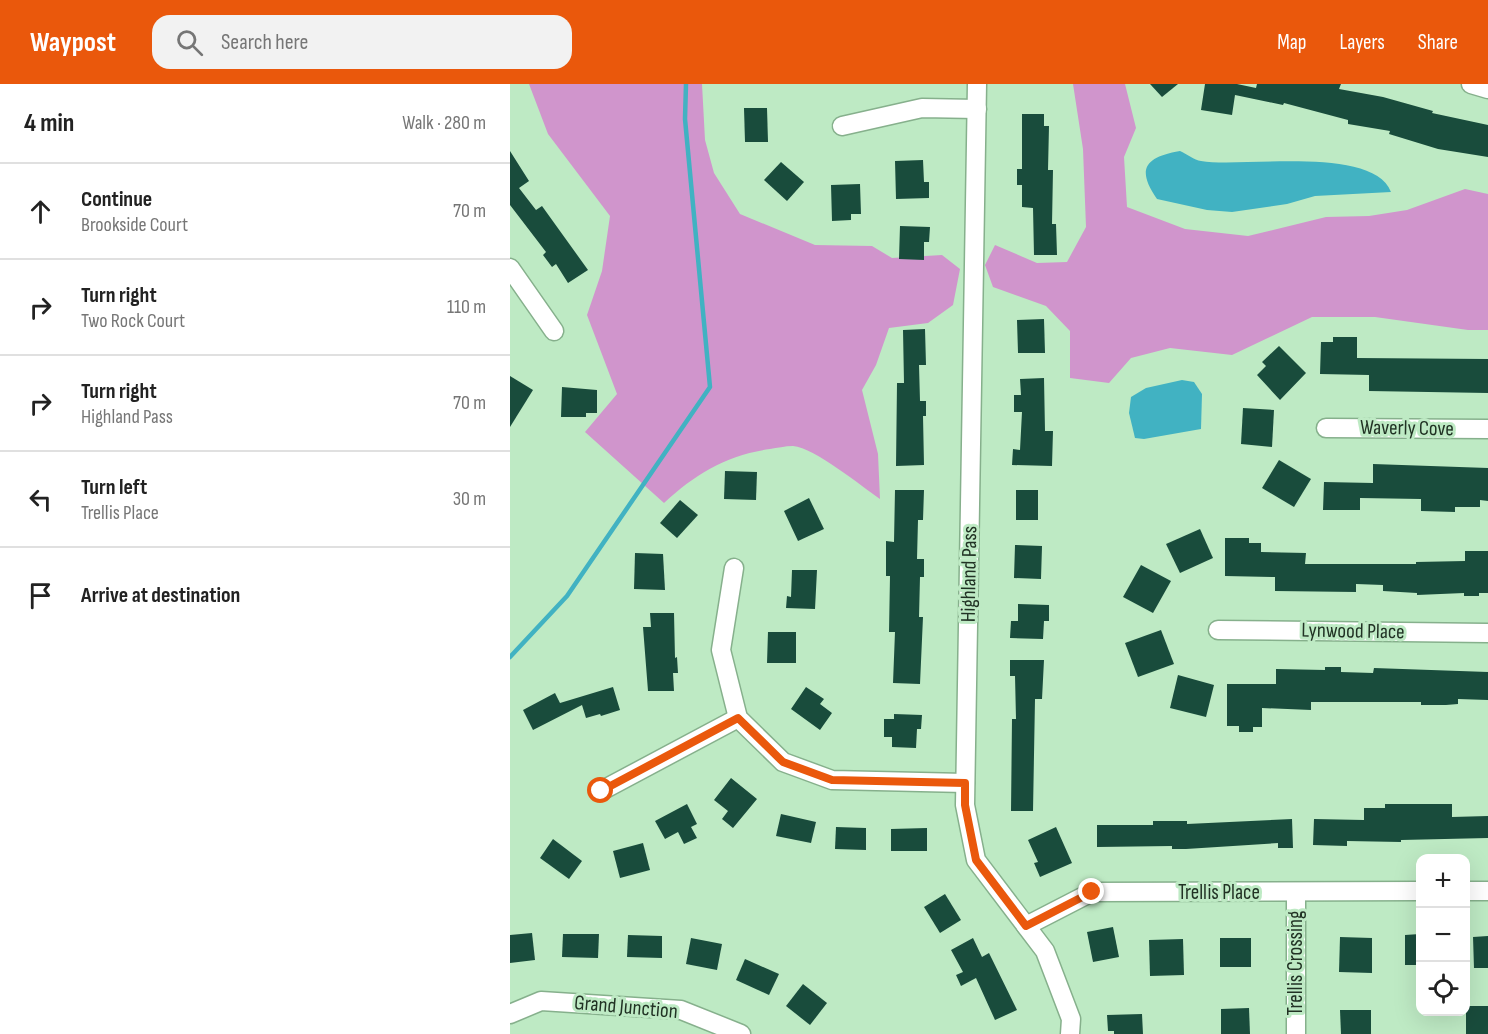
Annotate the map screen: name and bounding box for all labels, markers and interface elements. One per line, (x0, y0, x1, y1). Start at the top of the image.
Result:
search box (152, 15, 572, 69)
text: Waypost (30, 26, 116, 59)
icon: search (173, 26, 206, 59)
text: Search here (221, 29, 308, 56)
text: Map (1277, 30, 1306, 55)
text: Layers (1339, 30, 1385, 55)
text: Share (1418, 30, 1458, 55)
text: 4 min (24, 108, 74, 139)
text: Walk · 280 m (402, 111, 486, 135)
text: Continue (81, 186, 152, 213)
icon: ahead (24, 195, 57, 228)
text: 70 m (453, 199, 486, 223)
text: Brookside Court (81, 213, 188, 237)
text: Turn right (81, 282, 157, 309)
icon: right (24, 291, 57, 324)
text: 110 m (447, 295, 486, 319)
text: Two Rock Court (81, 309, 185, 333)
text: Turn right (81, 378, 157, 405)
icon: right (24, 387, 57, 420)
text: 70 m (453, 391, 486, 415)
text: Highland Pass (81, 405, 173, 429)
street label: Waverly Cove (1360, 415, 1454, 441)
text: Turn left (81, 474, 147, 501)
icon: left (24, 483, 57, 516)
text: 30 m (453, 487, 486, 511)
text: Trellis Place (81, 501, 159, 525)
street label: Highland Pass (956, 526, 982, 622)
icon: arrive (24, 579, 57, 612)
text: Arrive at destination (81, 582, 240, 609)
street label: Lynwood Place (1301, 618, 1405, 644)
route start (587, 777, 613, 803)
map controls (1416, 854, 1470, 1016)
button: + (1416, 854, 1470, 908)
route end (1078, 878, 1104, 904)
street label: Trellis Place (1178, 880, 1260, 905)
button: − (1416, 908, 1470, 962)
street label: Trellis Crossing (1283, 911, 1308, 1015)
button: locate (1416, 962, 1470, 1016)
street label: Grand Junction (573, 990, 679, 1024)

